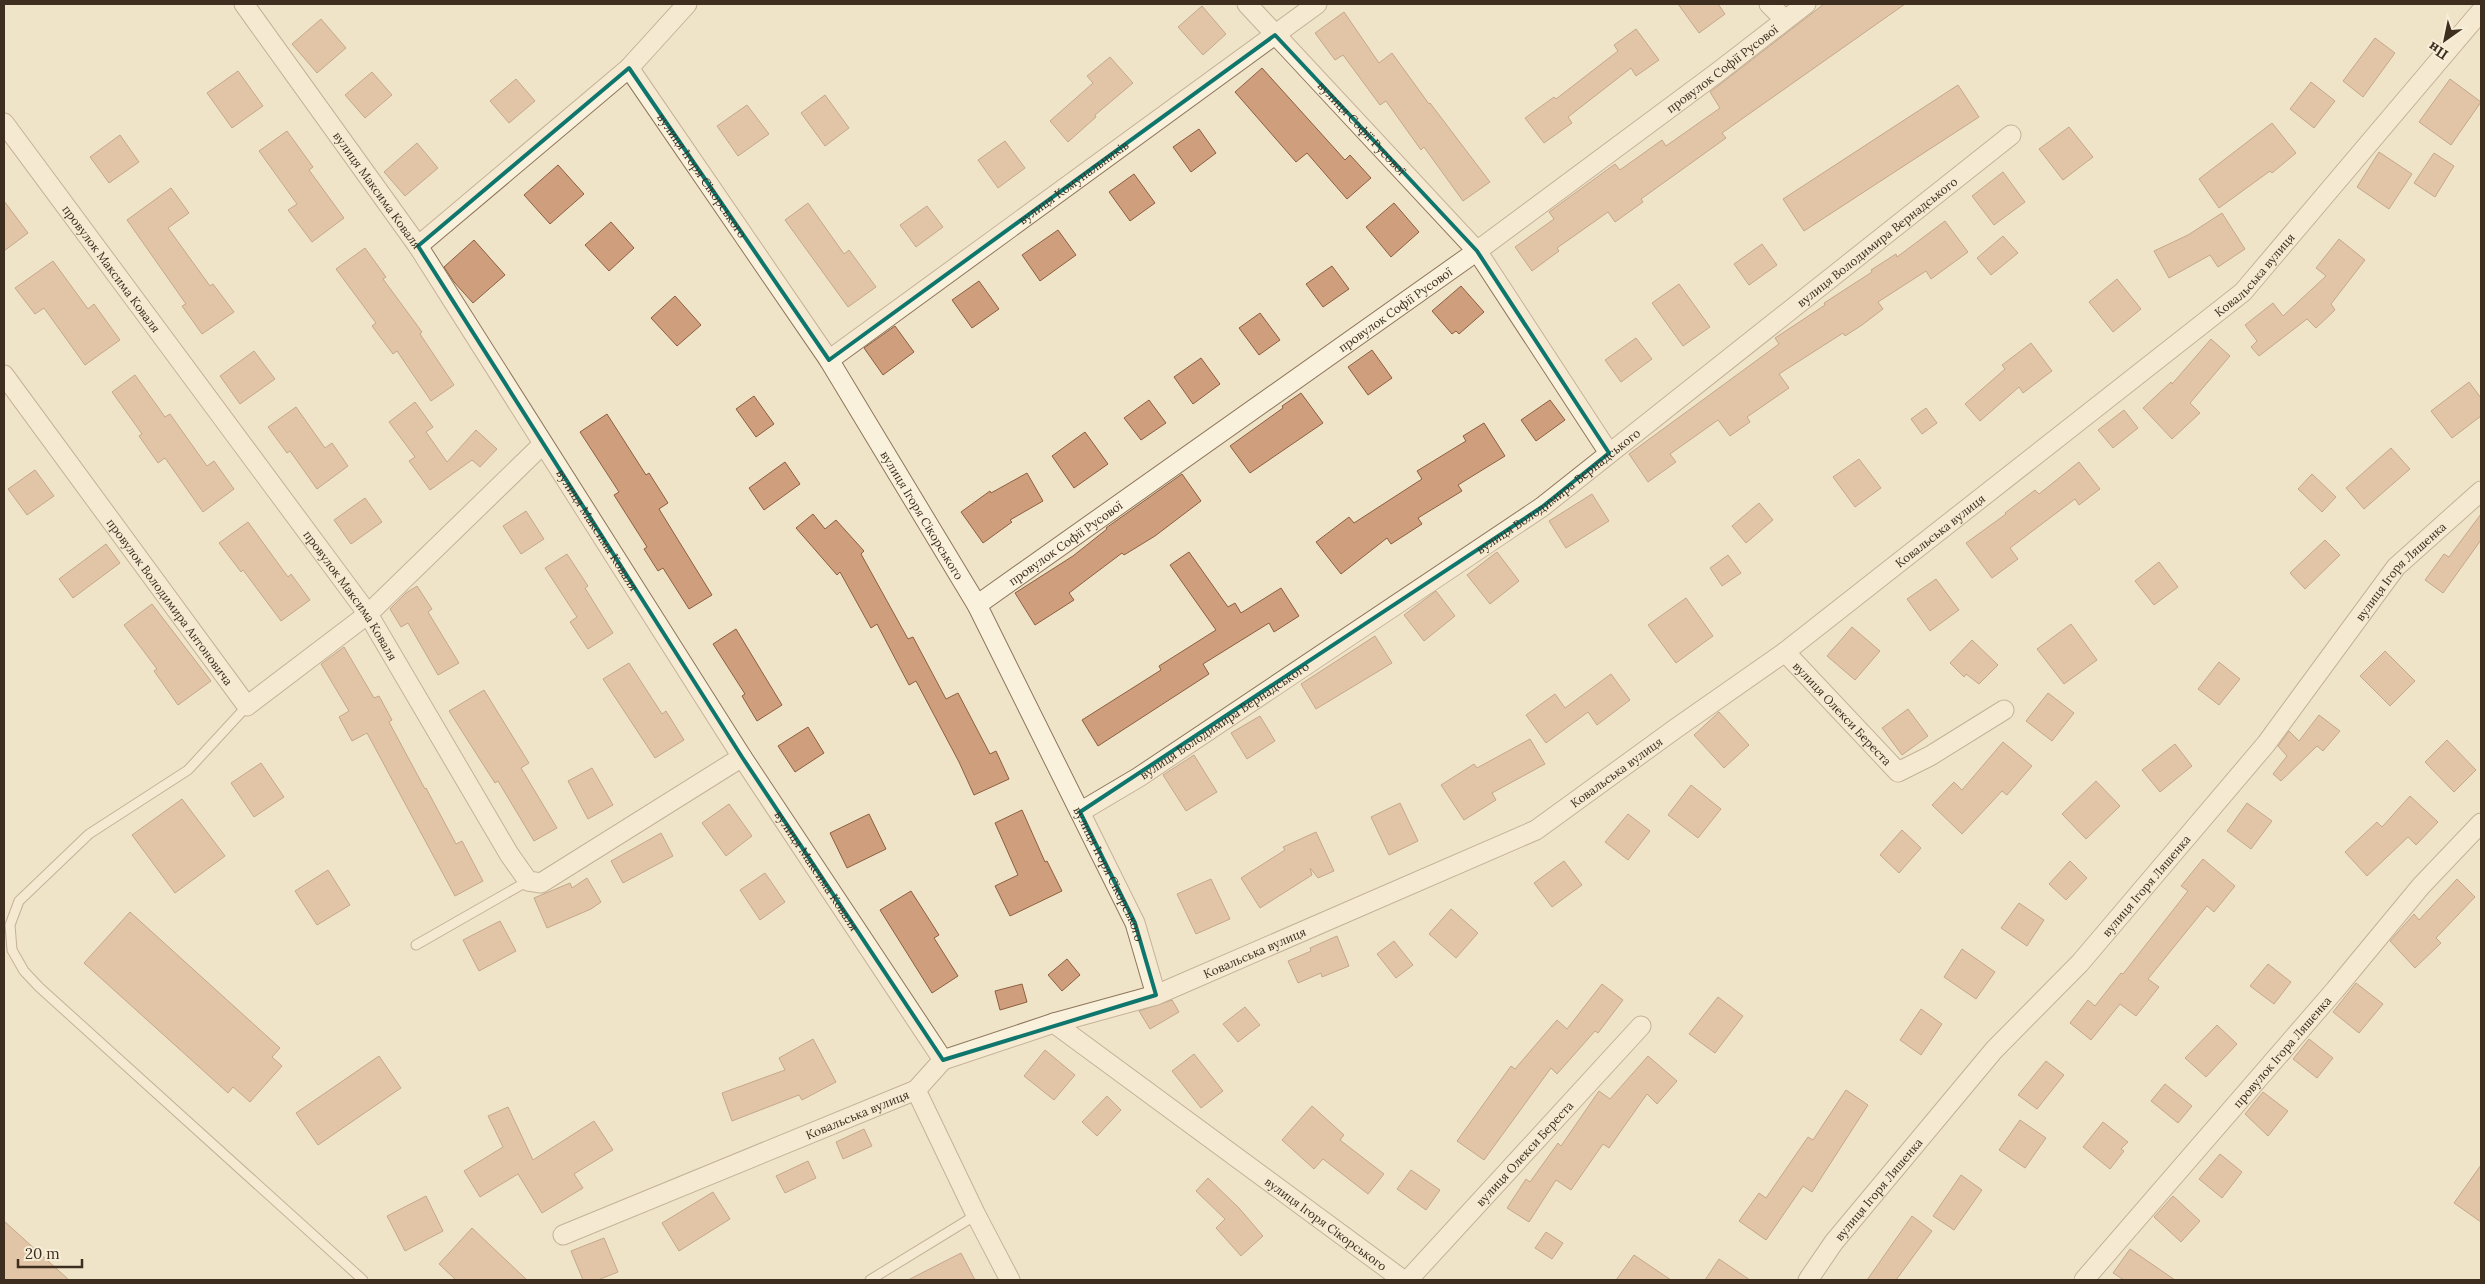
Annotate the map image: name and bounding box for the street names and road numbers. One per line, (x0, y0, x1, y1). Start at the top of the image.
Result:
street label: провулок Софії Русової (1663, 21, 1781, 116)
street label: вулиця Софії Русової (1315, 78, 1410, 178)
street label: вулиця Ігоря Сікорського (654, 110, 750, 241)
street label: вулиця Максима Коваля (330, 128, 425, 252)
street label: вулиця Комунальників (1015, 137, 1131, 227)
street label: вулиця Володимира Вернадського (1794, 173, 1960, 310)
street label: провулок Максима Коваля (60, 202, 164, 335)
street label: Ковальська вулиця (2211, 230, 2297, 319)
street label: провулок Софії Русової (1335, 263, 1455, 355)
street label: вулиця Володимира Вернадського (1473, 425, 1643, 557)
street label: вулиця Ігоря Сікорського (878, 448, 967, 582)
street label: вулиця Максима Коваля (554, 466, 642, 593)
street label: Ковальська вулиця (1892, 490, 1988, 570)
street label: провулок Софії Русової (1005, 497, 1126, 588)
street label: провулок Володимира Антоновича (104, 515, 236, 688)
street label: вулиця Ігоря Ляшенка (2352, 519, 2449, 624)
street label: провулок Максима Коваля (301, 527, 401, 663)
street label: вулиця Володимира Вернадського (1137, 658, 1312, 782)
street label: вулиця Олекси Береста (1790, 658, 1895, 768)
street label: Ковальська вулиця (1567, 733, 1665, 810)
street label: вулиця Ігоря Сікорського (1071, 804, 1147, 943)
street label: вулиця Максима Коваля (772, 807, 862, 933)
street label: вулиця Ігоря Ляшенка (2098, 831, 2193, 939)
street label: Ковальська вулиця (1201, 923, 1308, 981)
street label: провулок Ігора Ляшенка (2229, 993, 2334, 1110)
street label: Ковальська вулиця (803, 1086, 911, 1142)
street label: вулиця Олекси Береста (1472, 1098, 1576, 1209)
street label: вулиця Ігоря Ляшенка (1831, 1135, 1925, 1243)
street label: вулиця Ігоря Сікорського (1262, 1174, 1390, 1273)

